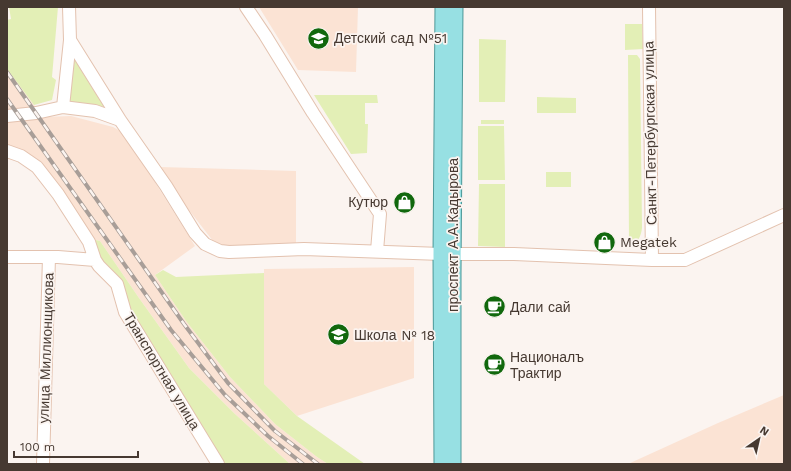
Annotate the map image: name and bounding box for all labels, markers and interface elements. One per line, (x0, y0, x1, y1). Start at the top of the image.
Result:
school or university icon: Детский сад №51 (305, 25, 331, 51)
place label: Детский сад №51 (334, 30, 447, 46)
street label: Санкт-Петербургская улица (640, 41, 660, 225)
street label: проспект А.А.Кадырова (445, 158, 461, 312)
shop icon: Кутюр (391, 189, 417, 215)
place label: Кутюр (348, 194, 388, 210)
shop icon: Megatek (591, 229, 617, 255)
place label: Megatek (620, 234, 677, 250)
street label: улица Миллионщикова (35, 272, 57, 424)
cafe icon: Дали сай (482, 294, 508, 320)
place label: Дали сай (510, 299, 571, 315)
street label: Транспортная улица (121, 310, 203, 433)
school or university icon: Школа № 18 (326, 322, 352, 348)
place label: Школа № 18 (354, 327, 435, 343)
place label: Националъ Трактир (510, 349, 584, 381)
cafe icon: Националъ Трактир (482, 352, 508, 378)
north arrow (739, 419, 779, 459)
text: N (757, 423, 771, 439)
scale bar (14, 433, 138, 459)
text: 100 m (20, 440, 55, 454)

